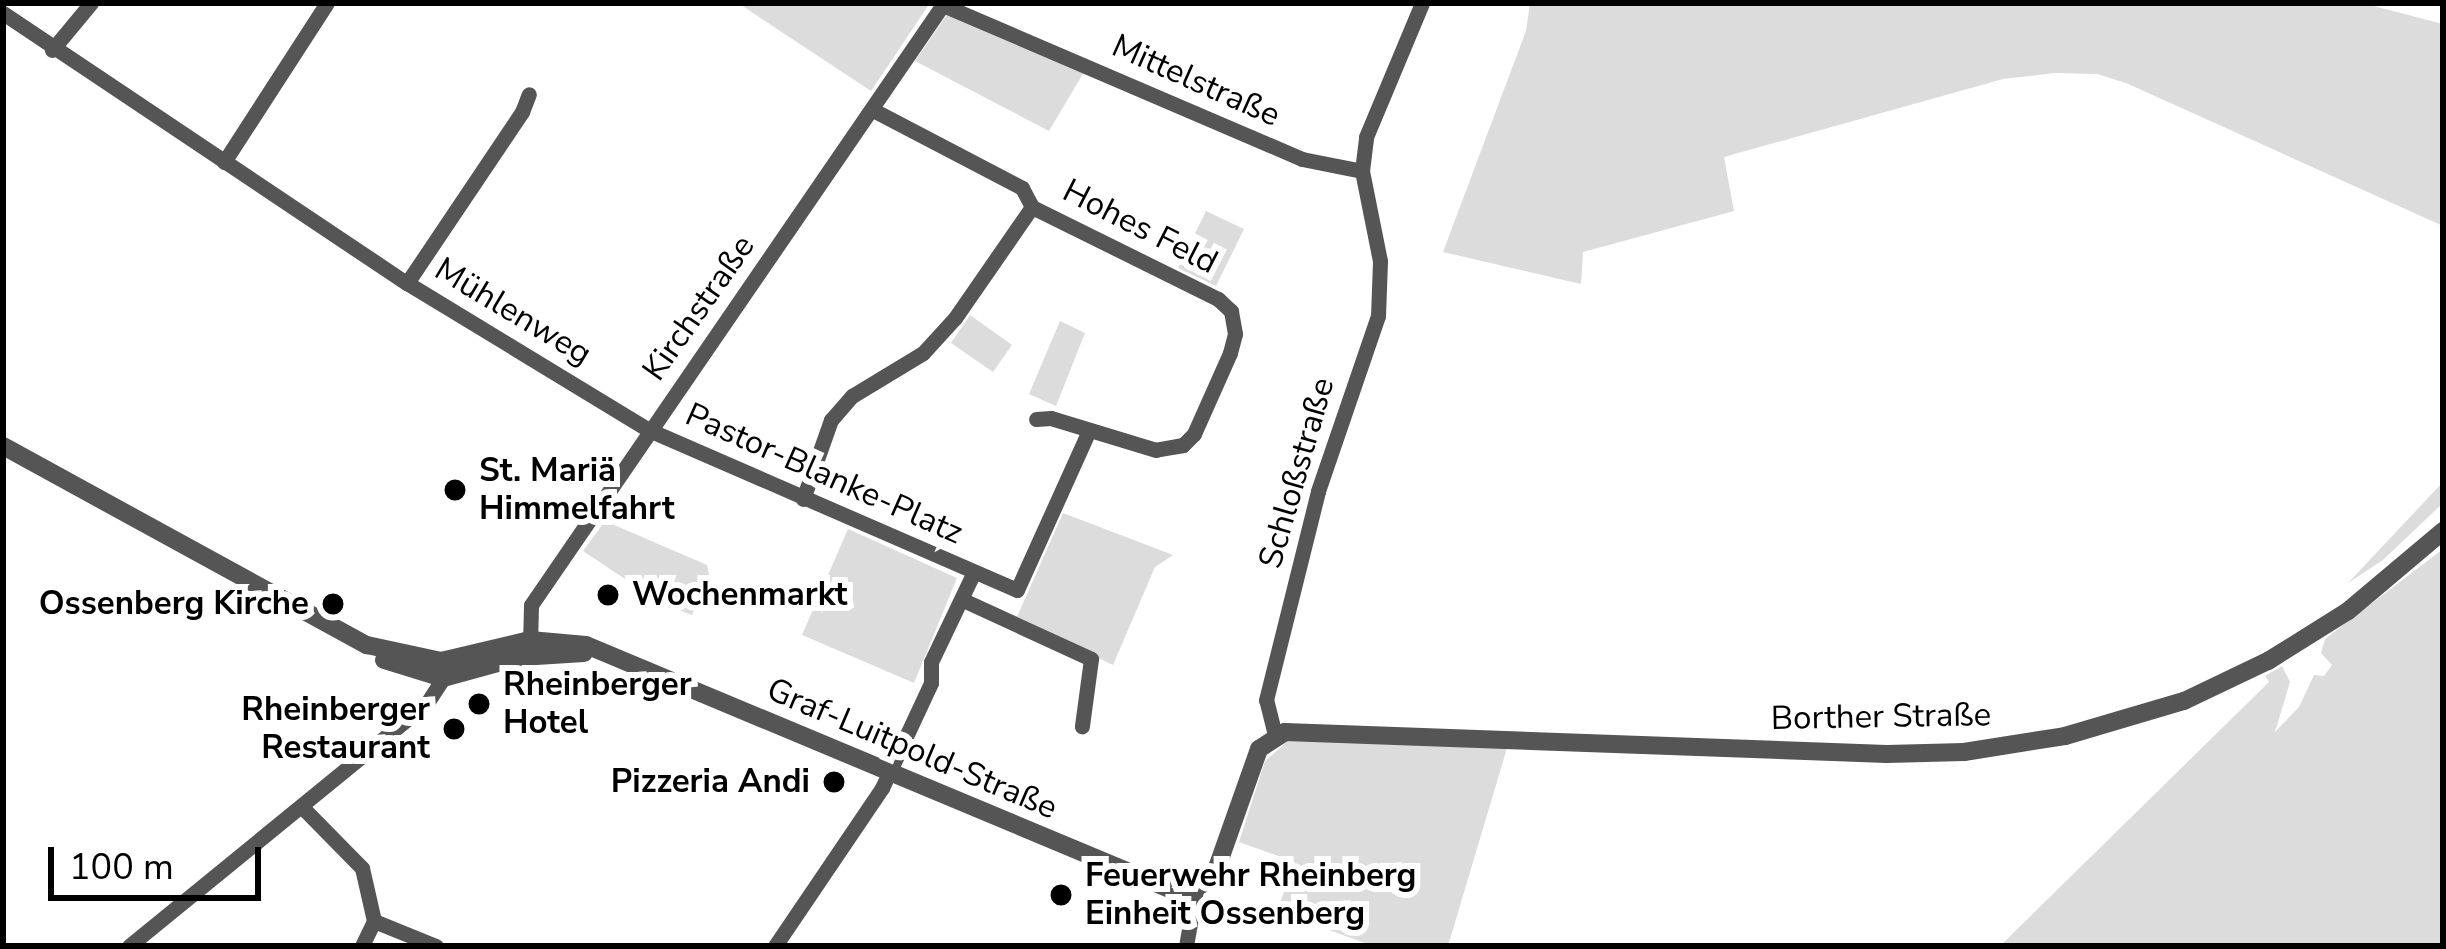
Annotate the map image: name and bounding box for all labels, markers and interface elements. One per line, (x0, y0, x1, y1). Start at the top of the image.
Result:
street label: Mittelstraße (1106, 26, 1286, 136)
street label: Hohes Feld (1056, 171, 1224, 283)
street label: Kirchstraße (635, 228, 763, 388)
street label: Mühlenweg (428, 250, 598, 374)
street label: Schloßstraße (1251, 373, 1343, 573)
street label: Pastor-Blanke-Platz (679, 395, 969, 553)
place label: St. Mariä Himmelfahrt (479, 451, 675, 529)
marker: St. Mariä Himmelfahrt (442, 477, 468, 503)
place label: Wochenmarkt (632, 575, 848, 615)
marker: Wochenmarkt (595, 582, 621, 608)
place label: Ossenberg Kirche (39, 584, 309, 624)
marker: Ossenberg Kirche (320, 591, 346, 617)
place label: Rheinberger Hotel (503, 665, 692, 743)
street label: Graf-Luitpold-Straße (761, 670, 1063, 828)
place label: Rheinberger Restaurant (241, 690, 430, 768)
marker: Rheinberger Hotel (466, 691, 492, 717)
street label: Borther Straße (1771, 695, 1991, 739)
marker: Rheinberger Restaurant (441, 716, 467, 742)
place label: Pizzeria Andi (611, 762, 810, 802)
marker: Pizzeria Andi (821, 769, 847, 795)
scale bar (54, 823, 267, 897)
text: 100 m (69, 843, 174, 892)
place label: Feuerwehr Rheinberg Einheit Ossenberg (1085, 856, 1416, 934)
marker: Feuerwehr Rheinberg Einheit Ossenberg (1048, 882, 1074, 908)

